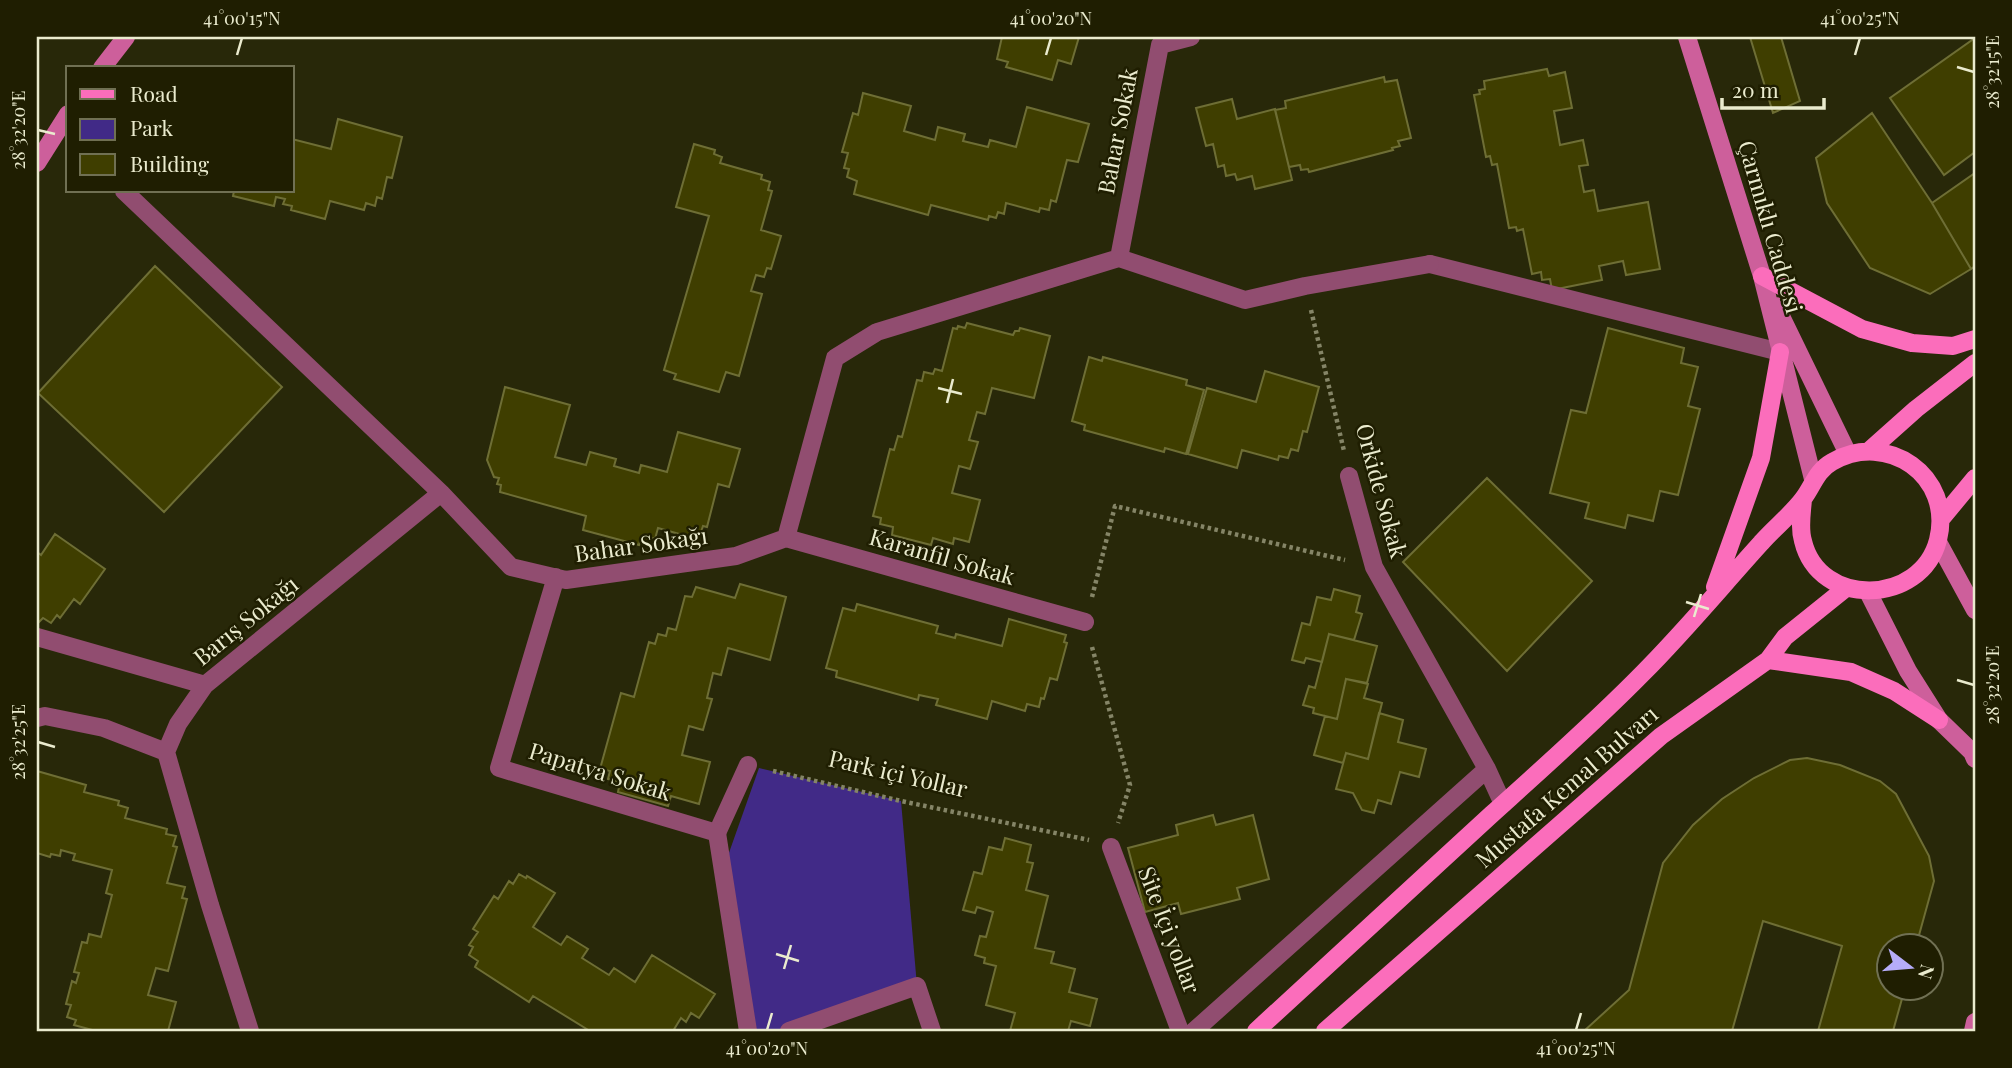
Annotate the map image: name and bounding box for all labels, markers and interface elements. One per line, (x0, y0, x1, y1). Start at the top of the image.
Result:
text: 41°00'15"N (203, 6, 281, 30)
text: 41°00'20"N (1010, 6, 1093, 30)
text: 41°00'25"N (1820, 6, 1900, 30)
text: 28°32'15"E (1980, 35, 2004, 109)
street label: Bahar Sokak (1089, 65, 1144, 196)
legend (66, 66, 294, 192)
scale bar (1722, 66, 1823, 110)
text: 20 m (1732, 75, 1779, 103)
text: Road (130, 79, 178, 107)
text: 28°32'20"E (6, 91, 30, 169)
text: Park (130, 113, 174, 141)
street label: Çarmıklı Caddesi (1732, 137, 1811, 317)
text: Building (130, 149, 209, 177)
street label: Orkide Sokak (1350, 420, 1415, 562)
street label: Bahar Sokağı (572, 519, 709, 568)
street label: Karanfil Sokak (866, 520, 1019, 591)
street label: Barış Sokağı (186, 568, 304, 672)
text: 28°32'20"E (1980, 646, 2004, 724)
street label: Mustafa Kemal Bulvarı (1468, 698, 1664, 874)
text: 28°32'25"E (6, 704, 30, 780)
street label: Papatya Sokak (525, 734, 676, 807)
street label: Park içi Yollar (826, 742, 971, 804)
street label: Site İçi yollar (1132, 861, 1209, 997)
north arrow (1876, 932, 1946, 1002)
text: N (1913, 962, 1942, 982)
text: 41°00'20"N (726, 1036, 809, 1060)
text: 41°00'25"N (1536, 1036, 1616, 1060)

